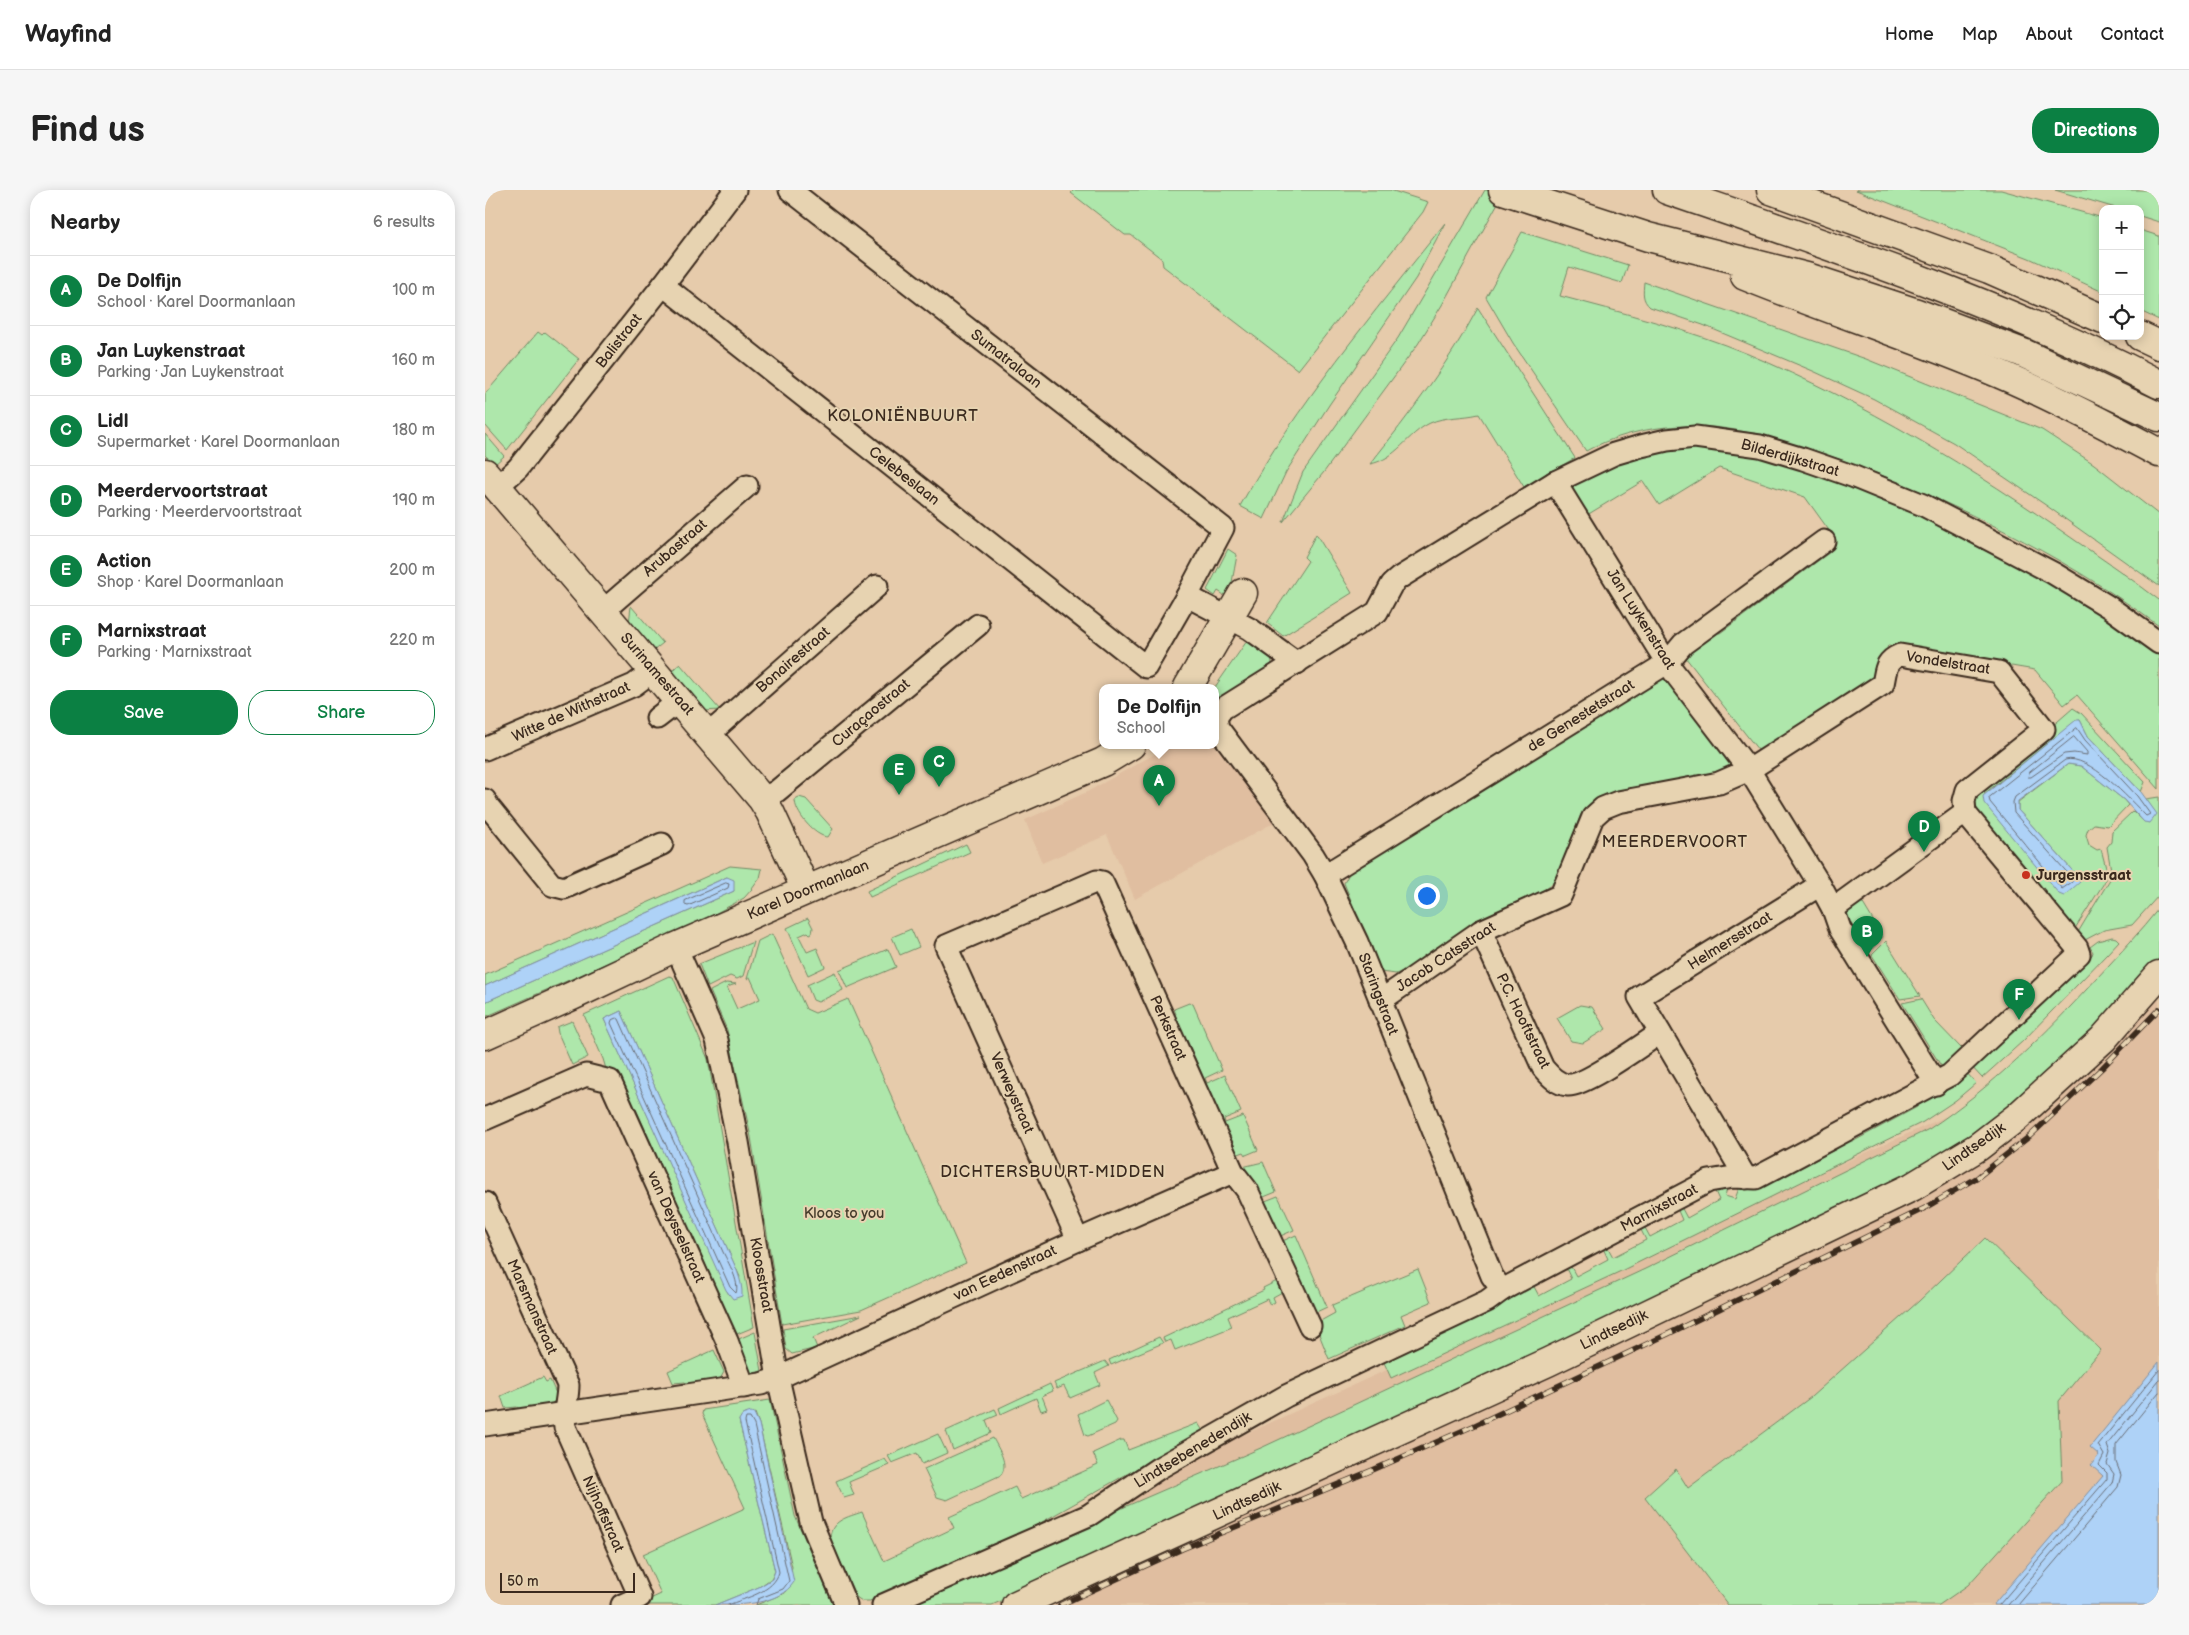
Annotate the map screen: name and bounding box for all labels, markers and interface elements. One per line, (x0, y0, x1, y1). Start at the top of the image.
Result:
text: Wayfind (25, 20, 112, 49)
text: Home (1885, 24, 1934, 45)
text: Map (1962, 24, 1998, 45)
text: About (2026, 24, 2073, 45)
text: Contact (2101, 24, 2164, 45)
button: Directions (2032, 108, 2159, 153)
text: Find us (30, 109, 145, 152)
map controls (2099, 205, 2144, 340)
button: + (2099, 205, 2144, 250)
text: Nearby (50, 210, 120, 235)
text: 6 results (373, 213, 435, 232)
button: − (2099, 250, 2144, 295)
text: De Dolfijn (97, 270, 182, 293)
text: A (61, 281, 71, 300)
text: 100 m (392, 281, 435, 300)
text: School · Karel Doormanlaan (97, 293, 296, 312)
button: locate (2099, 295, 2144, 340)
street label: Balistraat (592, 309, 647, 372)
street label: Sumatralaan (967, 325, 1045, 393)
text: Jan Luykenstraat (97, 340, 245, 363)
text: B (60, 351, 72, 370)
text: 160 m (392, 351, 435, 370)
text: Parking · Jan Luykenstraat (97, 363, 284, 382)
district label: KOLONIËNBUURT (827, 405, 979, 426)
text: Lidl (97, 410, 128, 433)
text: C (60, 421, 72, 440)
text: 180 m (393, 421, 435, 440)
text: Supermarket · Karel Doormanlaan (97, 433, 340, 452)
street label: Bilderdijkstraat (1739, 435, 1842, 481)
street label: Celebeslaan (865, 442, 943, 510)
text: Meerdervoortstraat (97, 480, 268, 503)
text: D (60, 491, 72, 510)
text: 190 m (393, 491, 435, 510)
text: Parking · Meerdervoortstraat (97, 503, 302, 522)
street label: Arubastraat (639, 515, 711, 581)
text: Action (97, 550, 151, 573)
text: E (61, 561, 71, 580)
text: 200 m (389, 561, 435, 580)
street label: Jan Luykenstraat (1602, 565, 1680, 673)
text: Shop · Karel Doormanlaan (97, 573, 284, 592)
text: Marnixstraat (97, 620, 206, 643)
street label: Bonairestraat (752, 622, 834, 697)
street label: Surinamestraat (616, 629, 698, 720)
text: F (61, 631, 71, 650)
text: 220 m (389, 631, 435, 650)
text: Parking · Marnixstraat (97, 643, 252, 662)
street label: Vondelstraat (1905, 647, 1992, 679)
street label: Curaçaostraat (828, 675, 914, 751)
street label: de Genestetstraat (1524, 675, 1638, 757)
street label: Witte de Withstraat (509, 677, 633, 747)
popup (1099, 684, 1219, 749)
button: Save (50, 690, 238, 735)
button: Share (248, 690, 435, 735)
text: De Dolfijn (1117, 696, 1201, 719)
text: School (1117, 719, 1165, 738)
pin: C (923, 746, 955, 787)
pin: E (883, 754, 915, 795)
pin: A (1143, 765, 1175, 806)
pin: D (1908, 811, 1940, 852)
district label: MEERDERVOORT (1602, 833, 1748, 852)
street label: Karel Doormanlaan (744, 856, 872, 924)
place label: Jurgensstraat (2036, 866, 2131, 885)
marker: Jurgensstraat (2020, 869, 2032, 881)
your location (1414, 883, 1440, 909)
street label: Helmersstraat (1684, 907, 1776, 975)
pin: B (1851, 916, 1883, 957)
street label: Jacob Catsstraat (1393, 918, 1500, 996)
street label: Staringstraat (1354, 950, 1403, 1038)
street label: P.C. Hooftstraat (1492, 970, 1554, 1072)
pin: F (2003, 979, 2035, 1020)
street label: Perkstraat (1145, 993, 1191, 1064)
street label: Verweystraat (986, 1050, 1038, 1137)
street label: Lindtsedijk (1939, 1118, 2010, 1176)
district label: DICHTERSBUURT-MIDDEN (940, 1163, 1166, 1182)
street label: van Deysselstraat (643, 1167, 709, 1286)
street label: Marnixstraat (1617, 1180, 1701, 1236)
park label: Kloos to you (804, 1204, 884, 1223)
street label: Kloosstraat (745, 1236, 777, 1315)
street label: van Eedenstraat (950, 1241, 1060, 1306)
street label: Marsmanstraat (503, 1256, 562, 1358)
street label: Lindtsedijk (1577, 1305, 1652, 1355)
street label: Lindtsebenedendijk (1131, 1407, 1256, 1493)
street label: Nijhoffstraat (578, 1473, 628, 1555)
street label: Lindtsedijk (1210, 1477, 1285, 1525)
scale bar (500, 1570, 635, 1593)
text: 50 m (507, 1573, 539, 1590)

